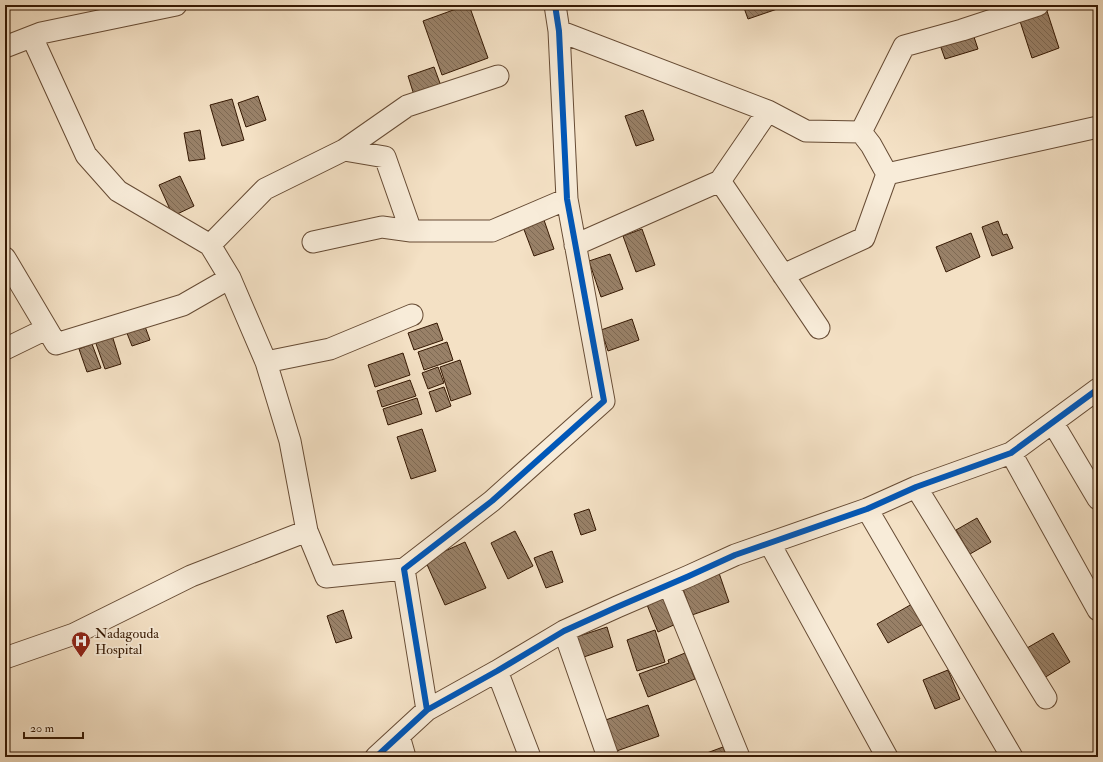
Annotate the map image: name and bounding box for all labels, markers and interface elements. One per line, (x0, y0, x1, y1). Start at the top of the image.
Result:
place label: Nadagouda Hospital (95, 625, 159, 659)
hospital icon: Nadagouda Hospital (70, 630, 92, 658)
scale bar (24, 714, 83, 740)
text: 20 m (30, 721, 55, 736)

